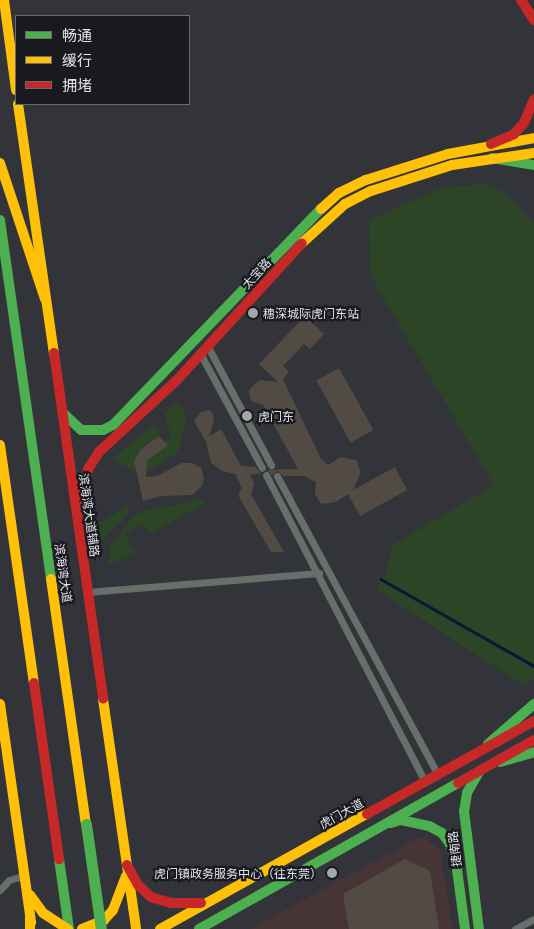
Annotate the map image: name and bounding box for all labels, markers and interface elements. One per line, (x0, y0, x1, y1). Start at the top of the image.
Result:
legend (15, 15, 190, 105)
text: 畅通 (62, 24, 92, 45)
text: 缓行 (62, 49, 92, 70)
text: 拥堵 (62, 74, 92, 95)
street label: 太宝路 (239, 255, 273, 291)
place label: 穗深城际虎门东站 (263, 306, 359, 320)
marker: 穗深城际虎门东站 (247, 307, 259, 319)
marker: 虎门东 (240, 409, 254, 423)
place label: 虎门东 (258, 409, 294, 423)
street label: 滨海湾大道辅路 (77, 472, 103, 558)
street label: 滨海湾大道 (53, 542, 75, 604)
street label: 虎门大道 (317, 795, 365, 831)
street label: 捷南路 (445, 830, 463, 868)
place label: 虎门镇政务服务中心（往东莞） (154, 866, 322, 880)
marker: 虎门镇政务服务中心（往东莞） (326, 867, 338, 879)

